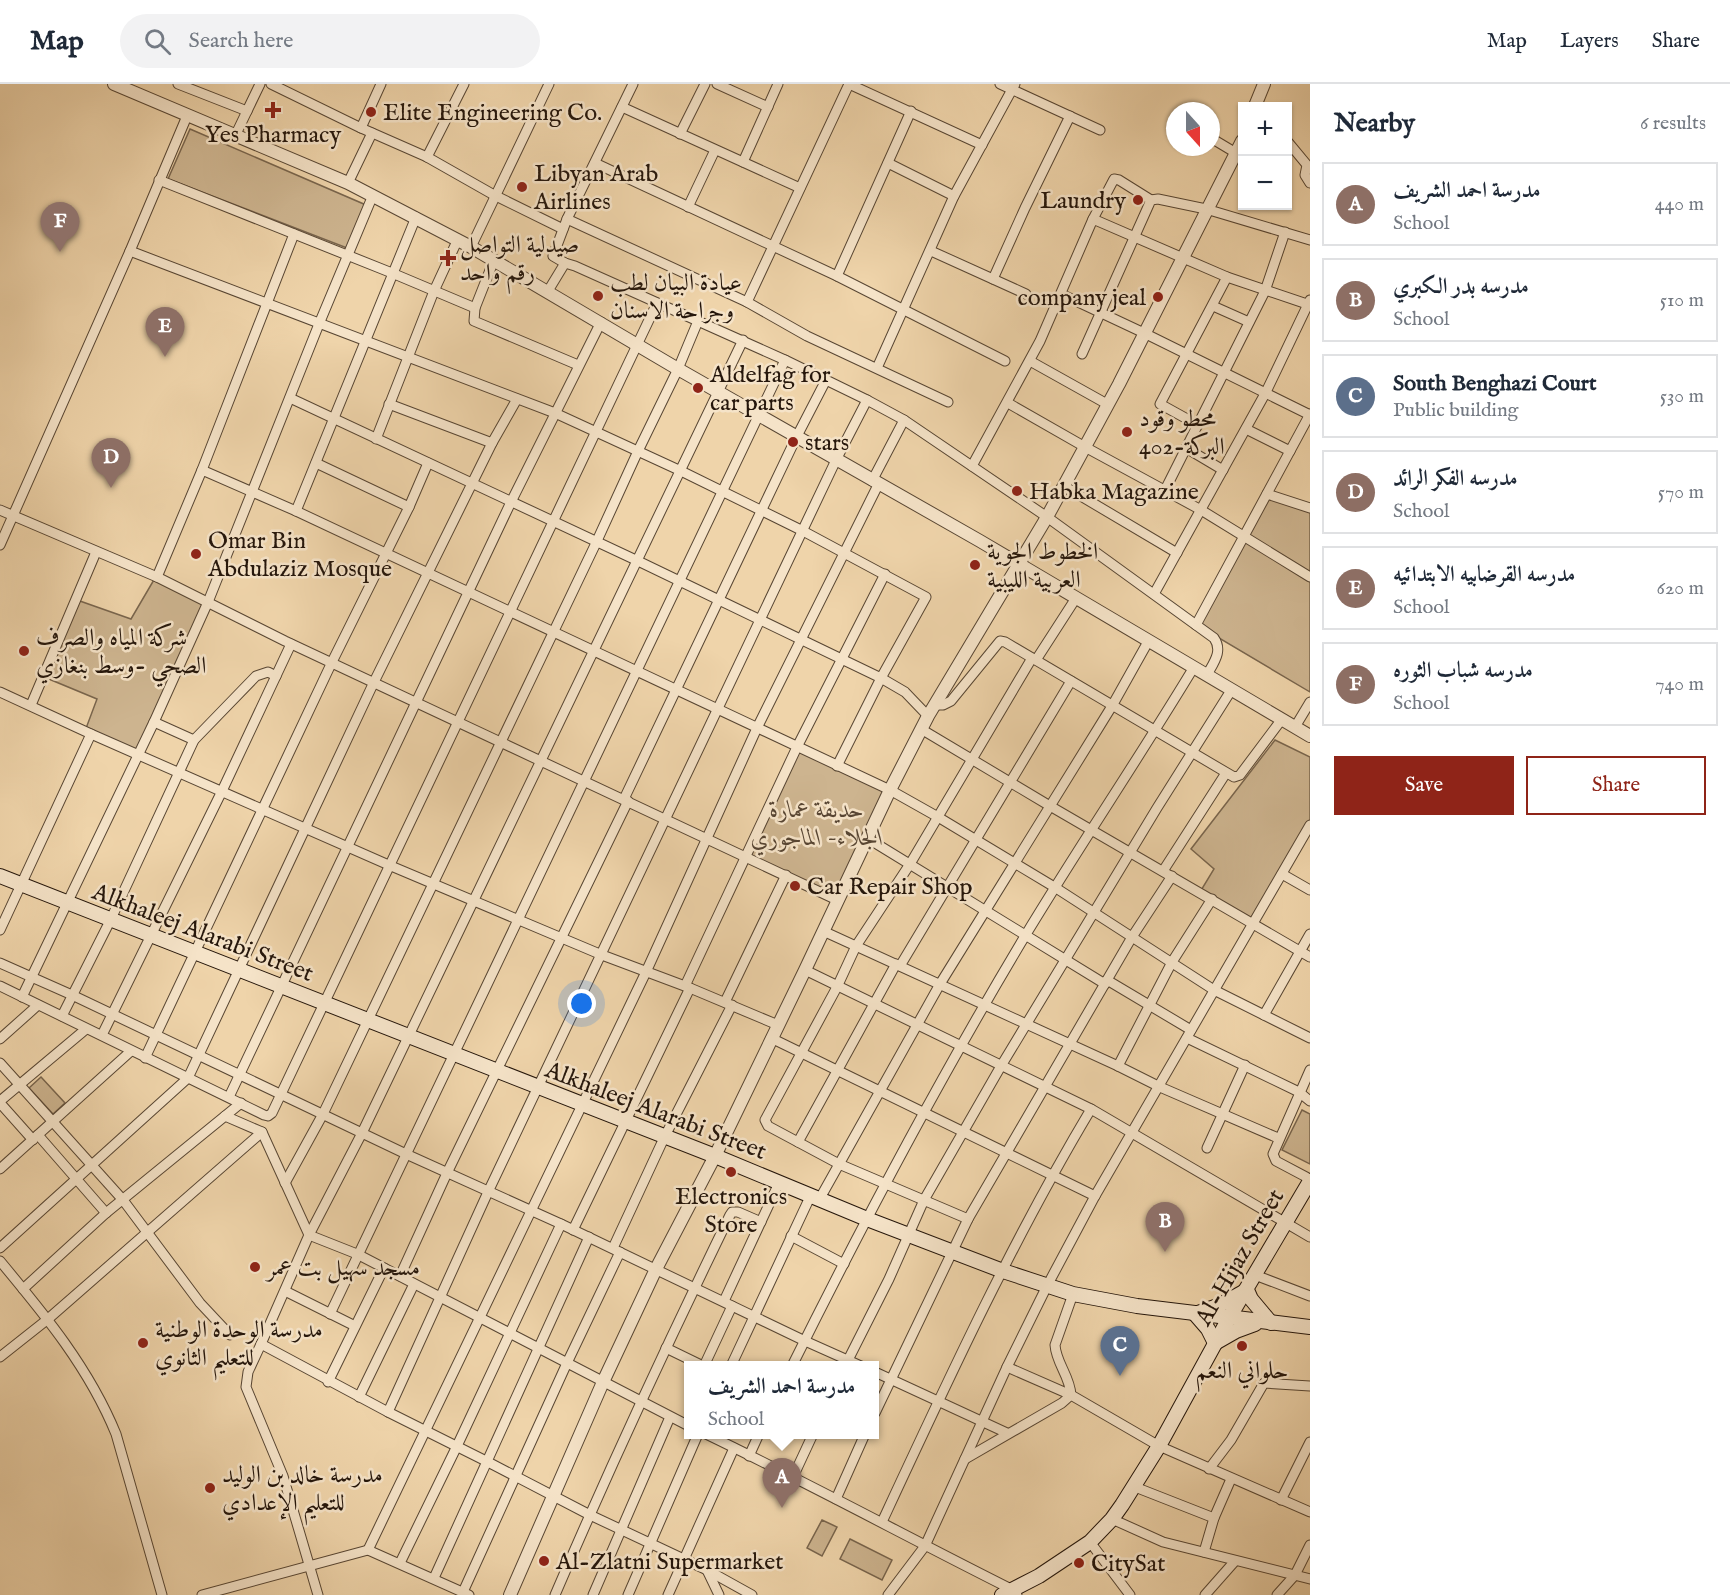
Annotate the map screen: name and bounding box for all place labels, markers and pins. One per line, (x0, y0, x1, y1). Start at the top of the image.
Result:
place label: Elite Engineering Co. (383, 98, 602, 129)
marker: Yes Pharmacy (266, 103, 280, 117)
marker: Elite Engineering Co. (364, 105, 378, 119)
place label: Yes Pharmacy (205, 120, 341, 151)
place label: Libyan Arab Airlines (533, 159, 658, 218)
marker: Libyan Arab Airlines (515, 180, 529, 194)
place label: Laundry (1040, 186, 1126, 217)
marker: Laundry (1131, 193, 1145, 207)
pin: F (40, 202, 80, 252)
place label: صيدلية التواصل رقم واحد (460, 230, 579, 294)
marker: صيدلية التواصل رقم واحد (441, 251, 455, 265)
place label: عيادة البيان لطب وجراحة الاسنان (610, 268, 742, 327)
place label: company jeal (1018, 283, 1146, 314)
marker: عيادة البيان لطب وجراحة الاسنان (591, 289, 605, 303)
marker: company jeal (1151, 290, 1165, 304)
pin: E (146, 308, 184, 357)
place label: Aldelfag for car parts (709, 360, 831, 419)
marker: Aldelfag for car parts (691, 381, 705, 395)
place label: محطو وقود 402-البركة (1139, 404, 1225, 463)
marker: محطو وقود 402-البركة (1120, 425, 1134, 439)
place label: stars (805, 428, 849, 459)
marker: stars (786, 435, 800, 449)
pin: D (92, 438, 130, 488)
place label: Habka Magazine (1029, 477, 1199, 508)
marker: Habka Magazine (1010, 484, 1024, 498)
place label: Omar Bin Abdulaziz Mosque (207, 526, 392, 585)
place label: الخطوط الجوية العربية الليبية (987, 537, 1098, 596)
marker: Omar Bin Abdulaziz Mosque (189, 547, 203, 561)
marker: الخطوط الجوية العربية الليبية (968, 558, 982, 572)
place label: شركة المياه والصرف الصحي -وسط بنغازي (36, 622, 206, 688)
marker: شركة المياه والصرف الصحي -وسط بنغازي (17, 644, 31, 658)
place label: Car Repair Shop (807, 872, 973, 903)
marker: Car Repair Shop (788, 879, 802, 893)
marker: Electronics Store (724, 1165, 738, 1179)
place label: Electronics Store (675, 1182, 787, 1241)
pin: B (1146, 1202, 1184, 1252)
place label: مسجد سهيل بت عمر (264, 1253, 420, 1284)
marker: مسجد سهيل بت عمر (248, 1260, 262, 1274)
place label: مدرسة الوحدة الوطنية للتعليم الثانوي (155, 1315, 323, 1381)
pin: C (1100, 1326, 1140, 1376)
marker: مدرسة الوحدة الوطنية للتعليم الثانوي (136, 1336, 150, 1350)
marker: حلواني النعم (1235, 1339, 1249, 1353)
place label: حلواني النعم (1196, 1356, 1288, 1392)
pin: A (762, 1458, 802, 1508)
place label: مدرسة خالد بن الوليد للتعليم الإعدادي (222, 1460, 383, 1526)
marker: مدرسة خالد بن الوليد للتعليم الإعدادي (203, 1481, 217, 1495)
place label: Al-Zlatni Supermarket (555, 1547, 784, 1578)
place label: CitySat (1091, 1549, 1165, 1580)
marker: Al-Zlatni Supermarket (537, 1554, 551, 1568)
marker: CitySat (1072, 1556, 1086, 1570)

